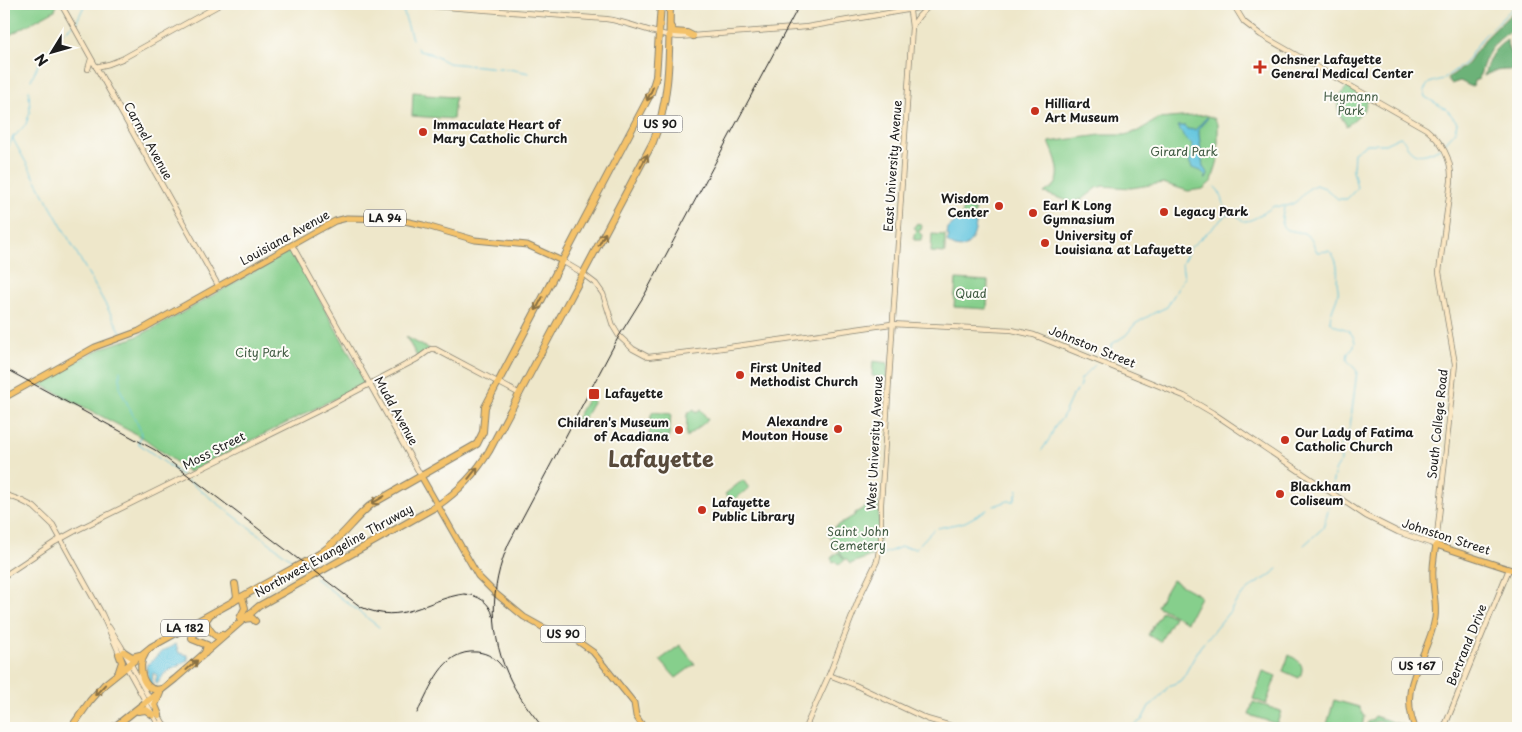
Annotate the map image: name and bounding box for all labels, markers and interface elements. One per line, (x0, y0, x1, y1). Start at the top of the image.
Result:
north arrow (28, 28, 78, 78)
text: N (29, 49, 53, 71)
place label: Ochsner Lafayette General Medical Center (1271, 50, 1414, 82)
marker: Ochsner Lafayette General Medical Center (1253, 60, 1267, 74)
one-way arrow (645, 86, 655, 101)
park label: Heymann Park (1323, 87, 1379, 119)
place label: Hilliard Art Museum (1044, 94, 1119, 126)
street label: Carmel Avenue (120, 98, 178, 183)
street label: East University Avenue (878, 99, 906, 232)
marker: Hilliard Art Museum (1029, 105, 1041, 117)
place label: Immaculate Heart of Mary Catholic Church (433, 115, 567, 147)
road number: US 90 (638, 116, 682, 132)
marker: Immaculate Heart of Mary Catholic Church (417, 126, 429, 138)
park label: Girard Park (1150, 142, 1218, 160)
one-way arrow (639, 153, 649, 168)
place label: Wisdom Center (941, 189, 990, 221)
place label: Earl K Long Gymnasium (1043, 196, 1115, 228)
marker: Wisdom Center (993, 200, 1005, 212)
place label: Legacy Park (1174, 202, 1248, 220)
street label: Louisiana Avenue (236, 205, 333, 269)
marker: Legacy Park (1158, 206, 1170, 218)
marker: Earl K Long Gymnasium (1027, 207, 1039, 219)
road number: LA 94 (364, 210, 406, 227)
place label: University of Louisiana at Lafayette (1055, 226, 1193, 258)
one-way arrow (598, 232, 607, 247)
marker: University of Louisiana at Lafayette (1039, 237, 1051, 249)
park label: Quad (955, 284, 987, 302)
one-way arrow (534, 297, 544, 311)
street label: Johnston Street (1046, 320, 1139, 372)
park label: City Park (235, 343, 289, 361)
place label: First United Methodist Church (750, 358, 858, 390)
street label: South College Road (1422, 368, 1452, 480)
marker: First United Methodist Church (734, 369, 746, 381)
street label: Mudd Avenue (370, 373, 423, 449)
street label: West University Avenue (861, 375, 887, 511)
place label: Lafayette (605, 384, 663, 402)
marker: Lafayette (587, 387, 601, 401)
place label: Alexandre Mouton House (742, 412, 828, 444)
place label: Children's Museum of Acadiana (557, 413, 670, 445)
marker: Alexandre Mouton House (832, 423, 844, 435)
place label: Our Lady of Fatima Catholic Church (1295, 423, 1414, 455)
marker: Children's Museum of Acadiana (673, 424, 685, 436)
street label: Moss Street (179, 426, 248, 474)
marker: Our Lady of Fatima Catholic Church (1279, 434, 1291, 446)
district label: Lafayette (608, 441, 714, 474)
one-way arrow (468, 467, 479, 480)
place label: Blackham Coliseum (1290, 477, 1351, 509)
marker: Blackham Coliseum (1274, 488, 1286, 500)
place label: Lafayette Public Library (712, 493, 795, 525)
one-way arrow (372, 496, 386, 506)
street label: Northwest Evangeline Thruway (251, 499, 416, 601)
marker: Lafayette Public Library (696, 504, 708, 516)
street label: Johnston Street (1400, 513, 1493, 559)
park label: Saint John Cemetery (827, 522, 889, 554)
street label: Bertrand Drive (1441, 601, 1491, 688)
road number: LA 182 (161, 620, 209, 636)
road number: US 90 (540, 626, 586, 642)
road number: US 167 (1392, 658, 1442, 674)
one-way arrow (185, 659, 198, 670)
one-way arrow (94, 684, 106, 696)

